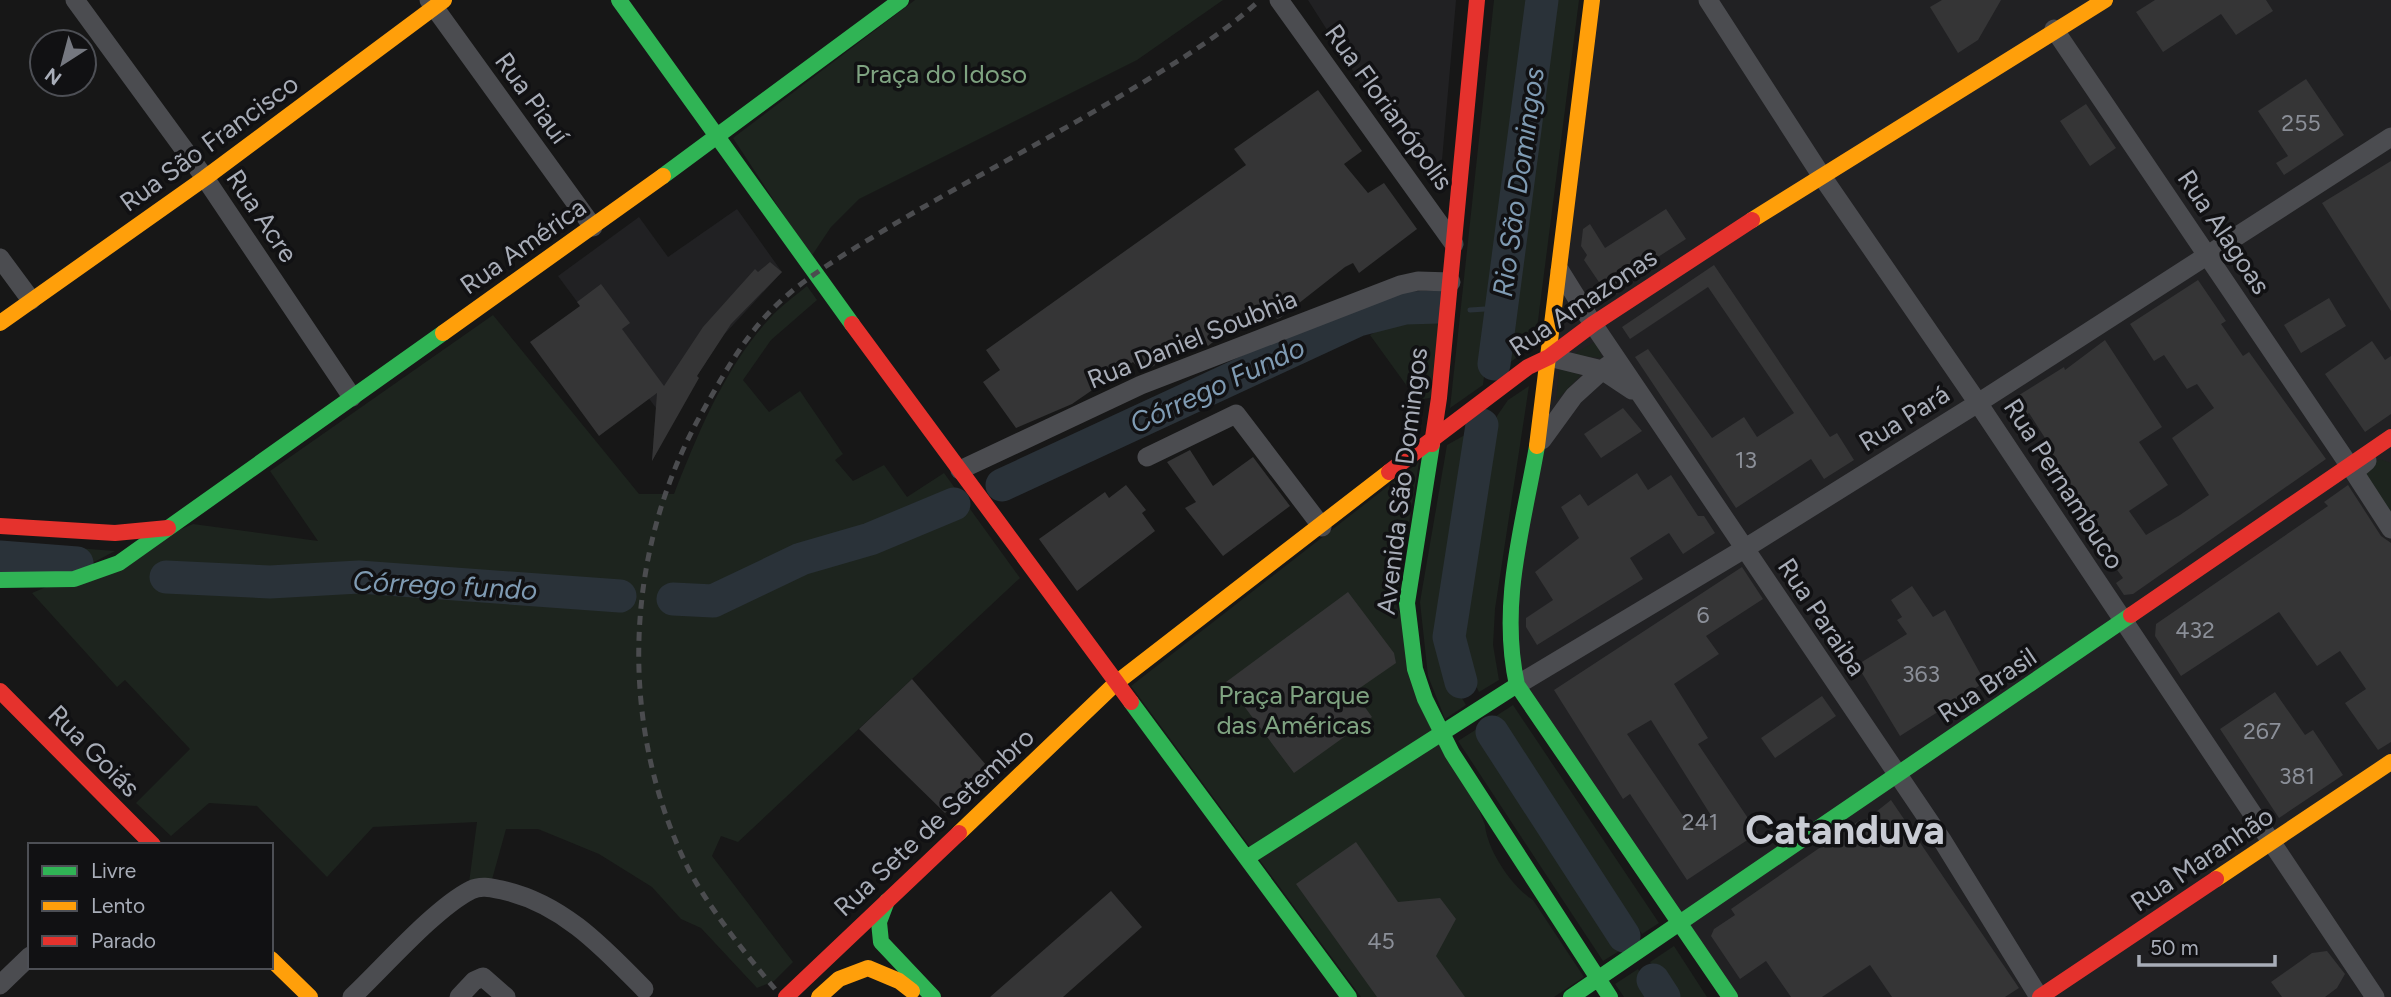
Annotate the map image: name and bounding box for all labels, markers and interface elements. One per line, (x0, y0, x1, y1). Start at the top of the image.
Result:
street label: Rua Florianópolis (1318, 18, 1460, 196)
north arrow (28, 28, 98, 98)
street label: Rua Piauí (488, 46, 576, 151)
park label: Praça do Idoso (855, 58, 1027, 90)
text: N (41, 63, 66, 90)
water label: Rio São Domingos (1485, 65, 1551, 299)
street label: Rua São Francisco (113, 67, 305, 219)
house number: 255 (2281, 109, 2321, 137)
street label: Rua Acre (219, 164, 305, 268)
street label: Rua Alagoas (2171, 164, 2277, 300)
street label: Rua América (454, 191, 592, 301)
street label: Rua Amazonas (1503, 241, 1663, 363)
street label: Rua Daniel Soubhia (1083, 282, 1301, 396)
water label: Córrego Fundo (1124, 330, 1310, 440)
street label: Avenida São Domingos (1370, 346, 1434, 616)
street label: Rua Pará (1853, 378, 1955, 458)
street label: Rua Pernambuco (1997, 393, 2131, 575)
house number: 13 (1735, 446, 1757, 474)
street label: Rua Paraiba (1771, 552, 1873, 682)
water label: Córrego fundo (352, 563, 538, 607)
house number: 6 (1696, 601, 1710, 629)
house number: 432 (2175, 616, 2215, 644)
street label: Rua Brasil (1932, 640, 2042, 730)
house number: 363 (1902, 660, 1940, 688)
park label: Praça Parque das Américas (1216, 679, 1372, 741)
street label: Rua Goiás (41, 698, 147, 804)
house number: 267 (2243, 717, 2281, 745)
street label: Rua Sete de Setembro (827, 721, 1041, 923)
house number: 381 (2279, 762, 2315, 790)
street label: Rua Maranhão (2125, 800, 2279, 918)
district label: Catanduva (1745, 806, 1945, 854)
house number: 241 (1682, 808, 1718, 836)
legend (28, 843, 273, 969)
text: Livre (91, 858, 136, 883)
text: Lento (91, 893, 145, 918)
scale bar (2139, 923, 2276, 967)
house number: 45 (1367, 927, 1395, 955)
text: Parado (91, 928, 156, 953)
text: 50 m (2150, 935, 2199, 960)

